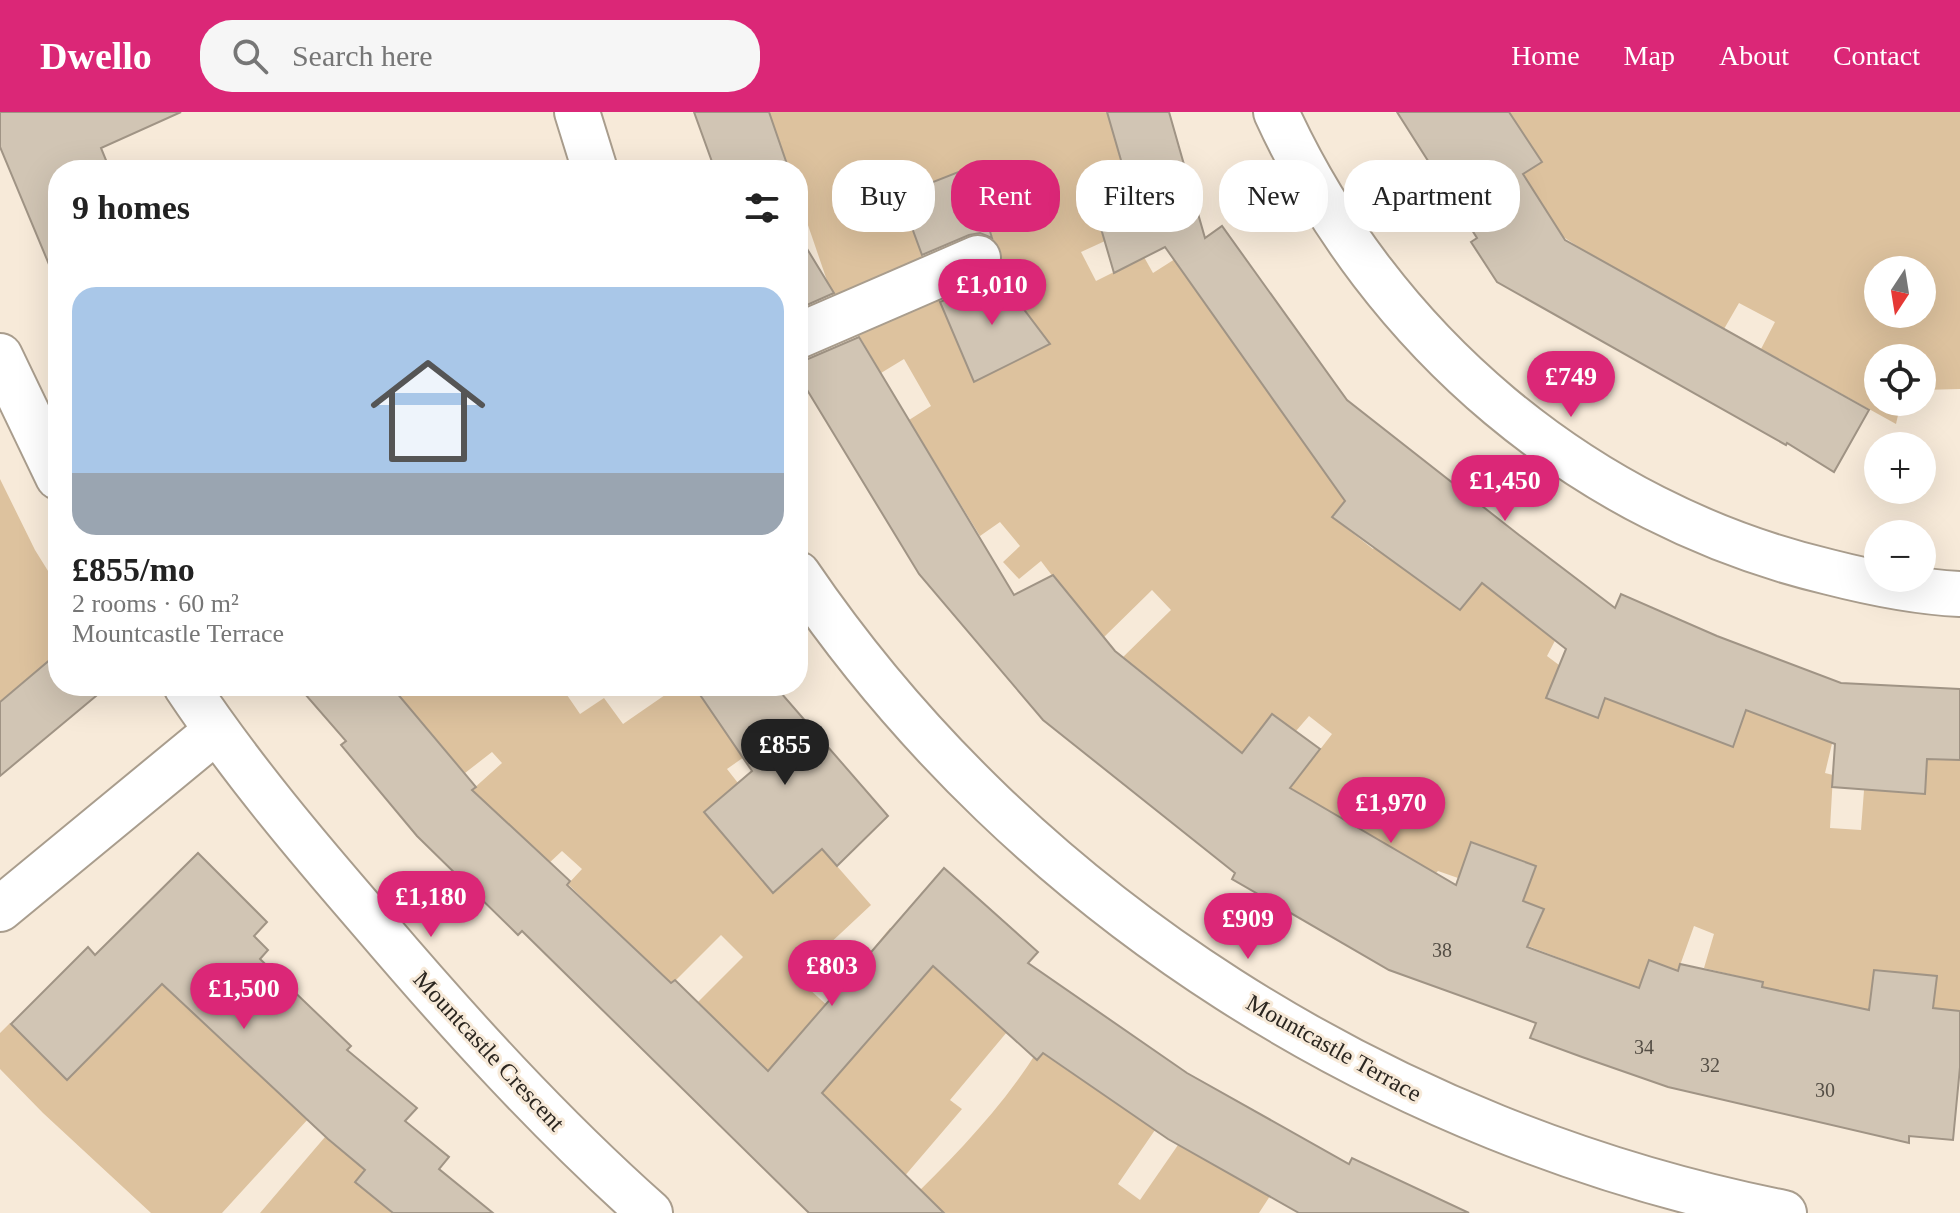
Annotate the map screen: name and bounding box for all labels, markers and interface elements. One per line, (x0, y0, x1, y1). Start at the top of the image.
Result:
search box (200, 20, 760, 92)
icon: search (228, 34, 272, 78)
text: Dwello (40, 35, 152, 77)
text: Search here (292, 39, 433, 72)
text: Home (1511, 40, 1580, 71)
text: Map (1624, 40, 1675, 71)
text: About (1719, 40, 1789, 71)
text: Contact (1833, 40, 1920, 71)
chip: Buy (832, 160, 935, 232)
chip: Rent (951, 160, 1060, 232)
chip: Filters (1076, 160, 1203, 232)
chip: New (1219, 160, 1328, 232)
chip: Apartment (1344, 160, 1520, 232)
icon: filters (740, 186, 784, 230)
text: 9 homes (72, 189, 190, 226)
north arrow (1864, 256, 1936, 328)
map controls (1864, 256, 1936, 592)
pin: £1,010 (927, 259, 1057, 327)
text: £1,010 (956, 270, 1028, 299)
icon: home (356, 339, 500, 483)
button: locate (1864, 344, 1936, 416)
pin: £749 (1524, 351, 1618, 419)
text: £749 (1545, 362, 1597, 391)
button: + (1864, 432, 1936, 504)
pin: £1,450 (1440, 455, 1570, 523)
text: £1,450 (1469, 466, 1541, 495)
button: − (1864, 520, 1936, 592)
text: £855/mo (72, 551, 195, 588)
text: 2 rooms · 60 m² (72, 589, 239, 618)
text: Mountcastle Terrace (72, 619, 284, 648)
pin: £855 (738, 719, 832, 787)
text: £855 (759, 730, 811, 759)
pin: £1,970 (1326, 777, 1456, 845)
text: £1,970 (1355, 788, 1427, 817)
pin: £1,180 (366, 871, 496, 939)
text: £1,180 (395, 882, 467, 911)
pin: £909 (1201, 893, 1295, 961)
text: £909 (1222, 904, 1274, 933)
house number: 38 (1432, 939, 1452, 961)
pin: £803 (785, 940, 879, 1008)
text: £803 (806, 951, 858, 980)
pin: £1,500 (179, 963, 309, 1031)
street label: Mountcastle Crescent (408, 966, 570, 1136)
text: £1,500 (208, 974, 280, 1003)
street label: Mountcastle Terrace (1242, 989, 1426, 1107)
house number: 34 (1634, 1036, 1654, 1058)
house number: 32 (1700, 1054, 1720, 1076)
house number: 30 (1815, 1079, 1835, 1101)

